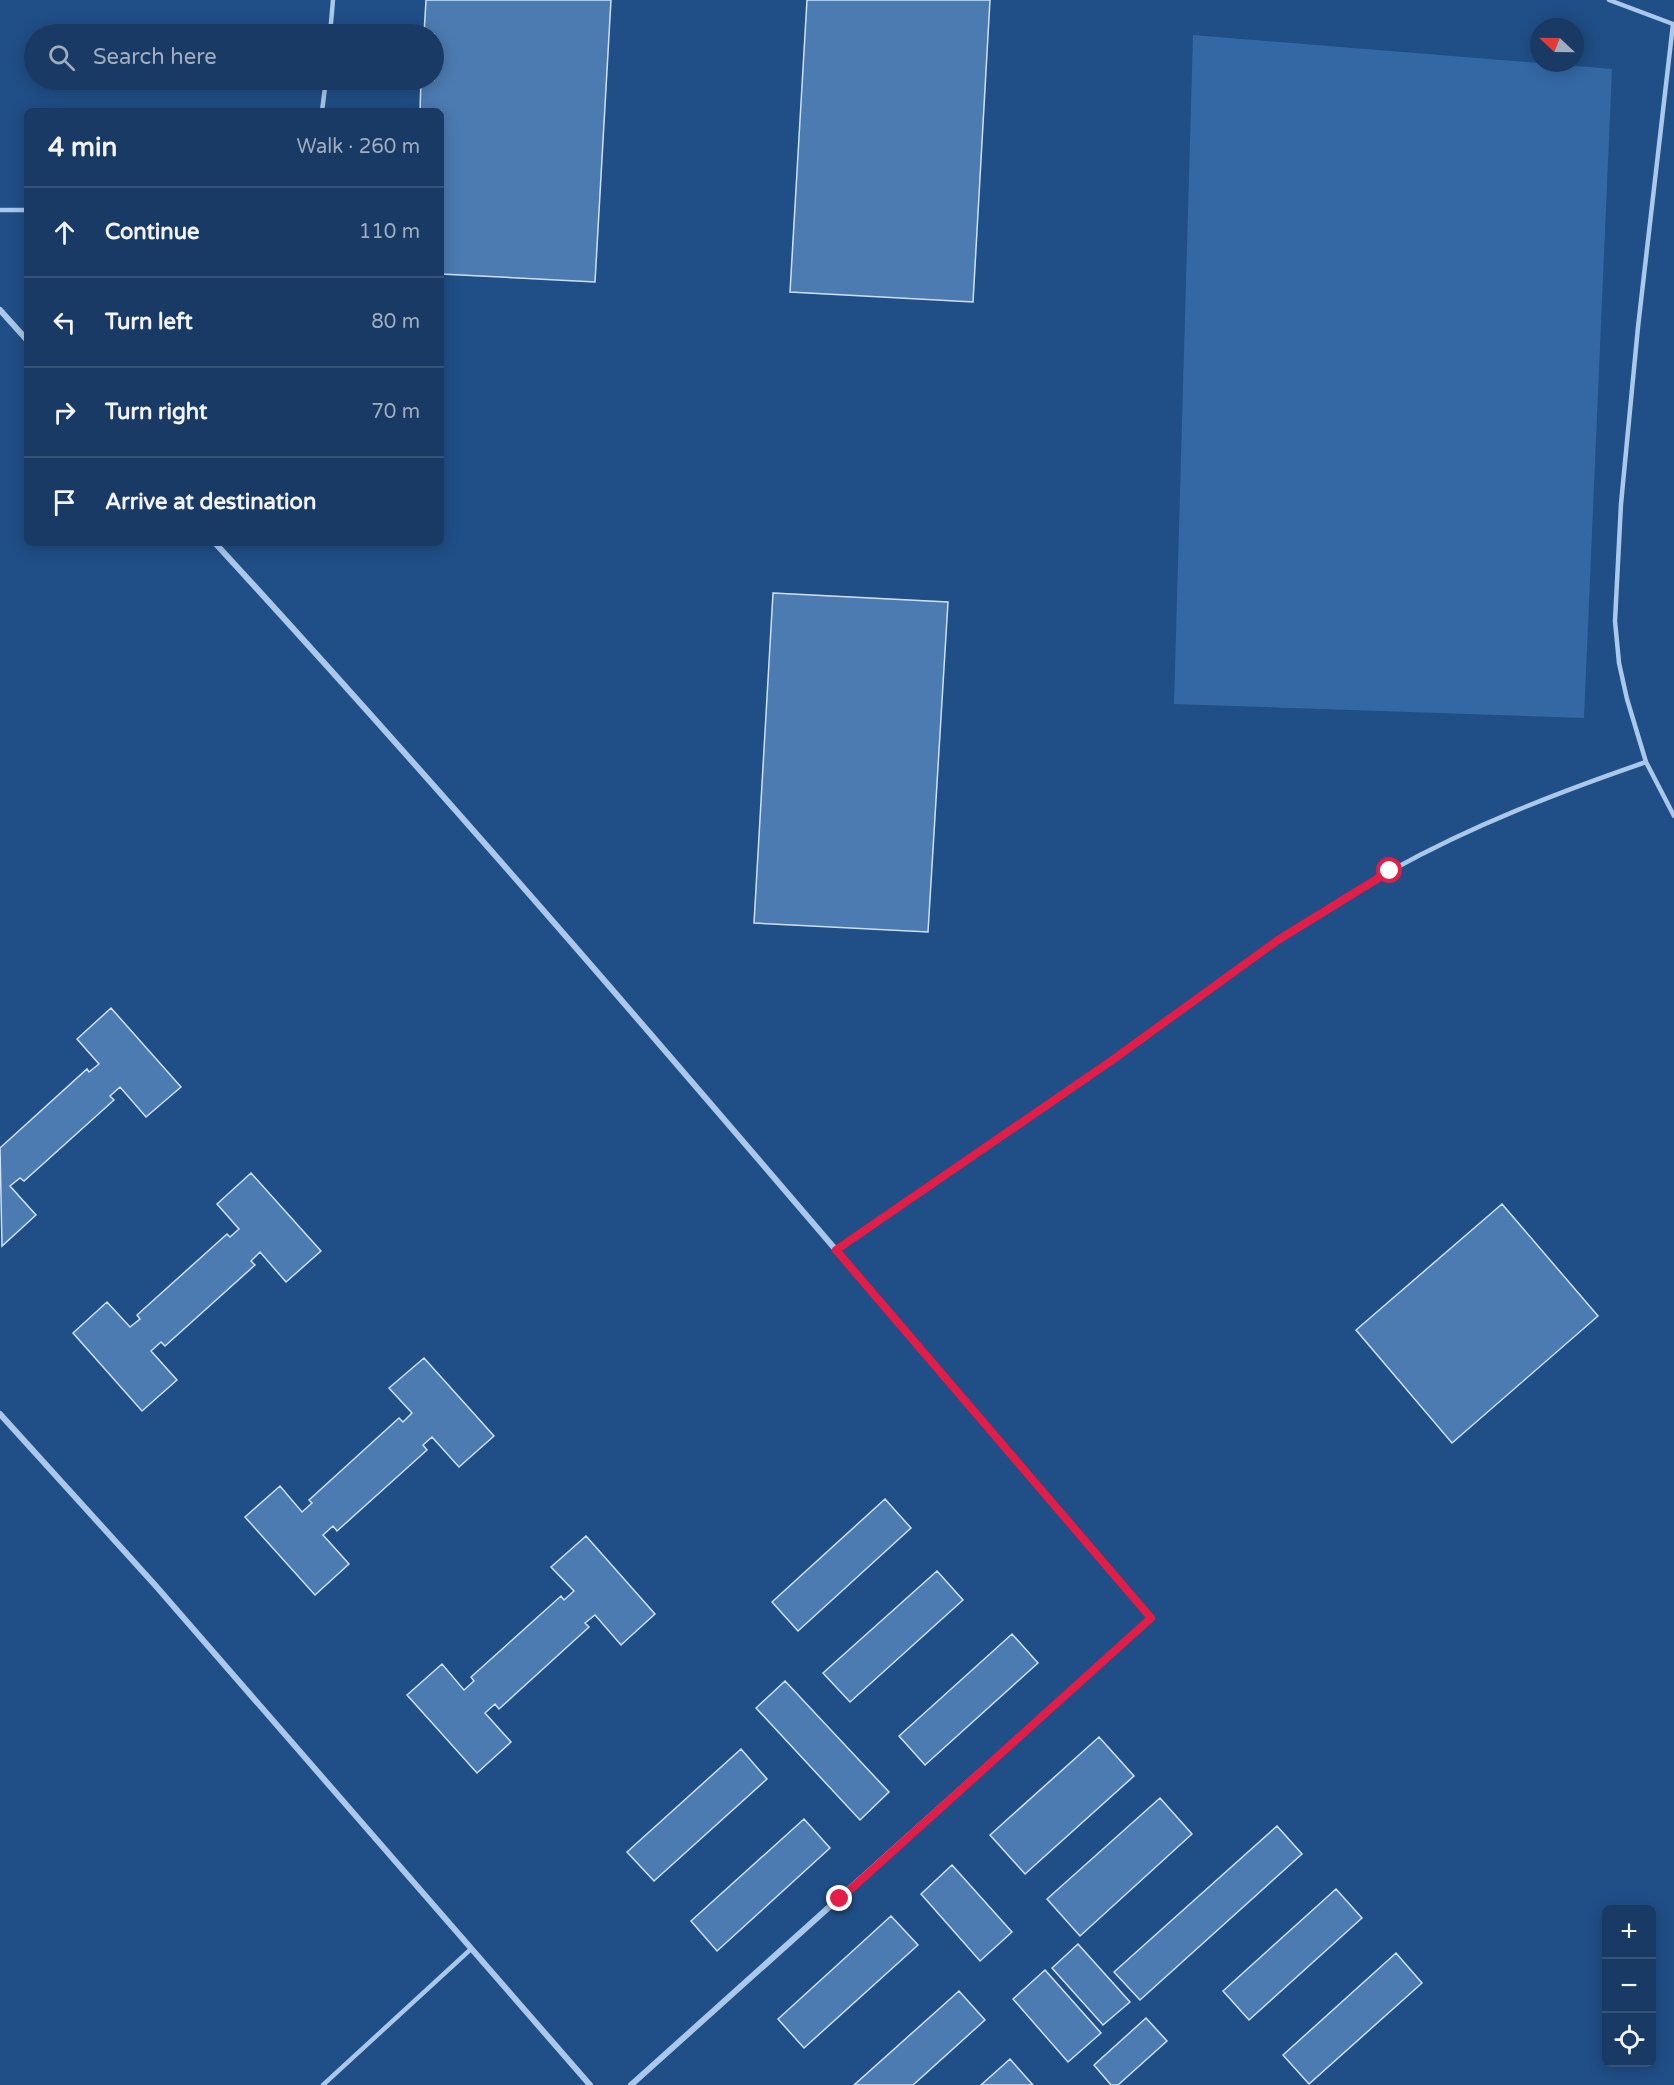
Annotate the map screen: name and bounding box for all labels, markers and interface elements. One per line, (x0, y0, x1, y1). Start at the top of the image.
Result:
north arrow (1530, 18, 1584, 72)
search box (24, 24, 444, 90)
icon: search (45, 41, 78, 74)
text: Search here (93, 44, 217, 70)
text: 4 min (48, 132, 117, 163)
text: Walk · 260 m (297, 135, 420, 159)
icon: ahead (48, 216, 81, 249)
text: Continue (105, 219, 200, 245)
text: 110 m (359, 220, 420, 244)
icon: left (48, 306, 81, 339)
text: Turn left (105, 309, 193, 335)
text: 80 m (371, 310, 420, 334)
icon: right (48, 396, 81, 429)
text: Turn right (105, 399, 207, 425)
text: 70 m (371, 400, 420, 424)
icon: arrive (48, 486, 81, 519)
text: Arrive at destination (105, 489, 316, 515)
route start (1376, 857, 1402, 883)
route end (826, 1885, 852, 1911)
map controls (1602, 1905, 1656, 2067)
button: + (1602, 1905, 1656, 1959)
button: − (1602, 1959, 1656, 2013)
button: locate (1602, 2013, 1656, 2067)

